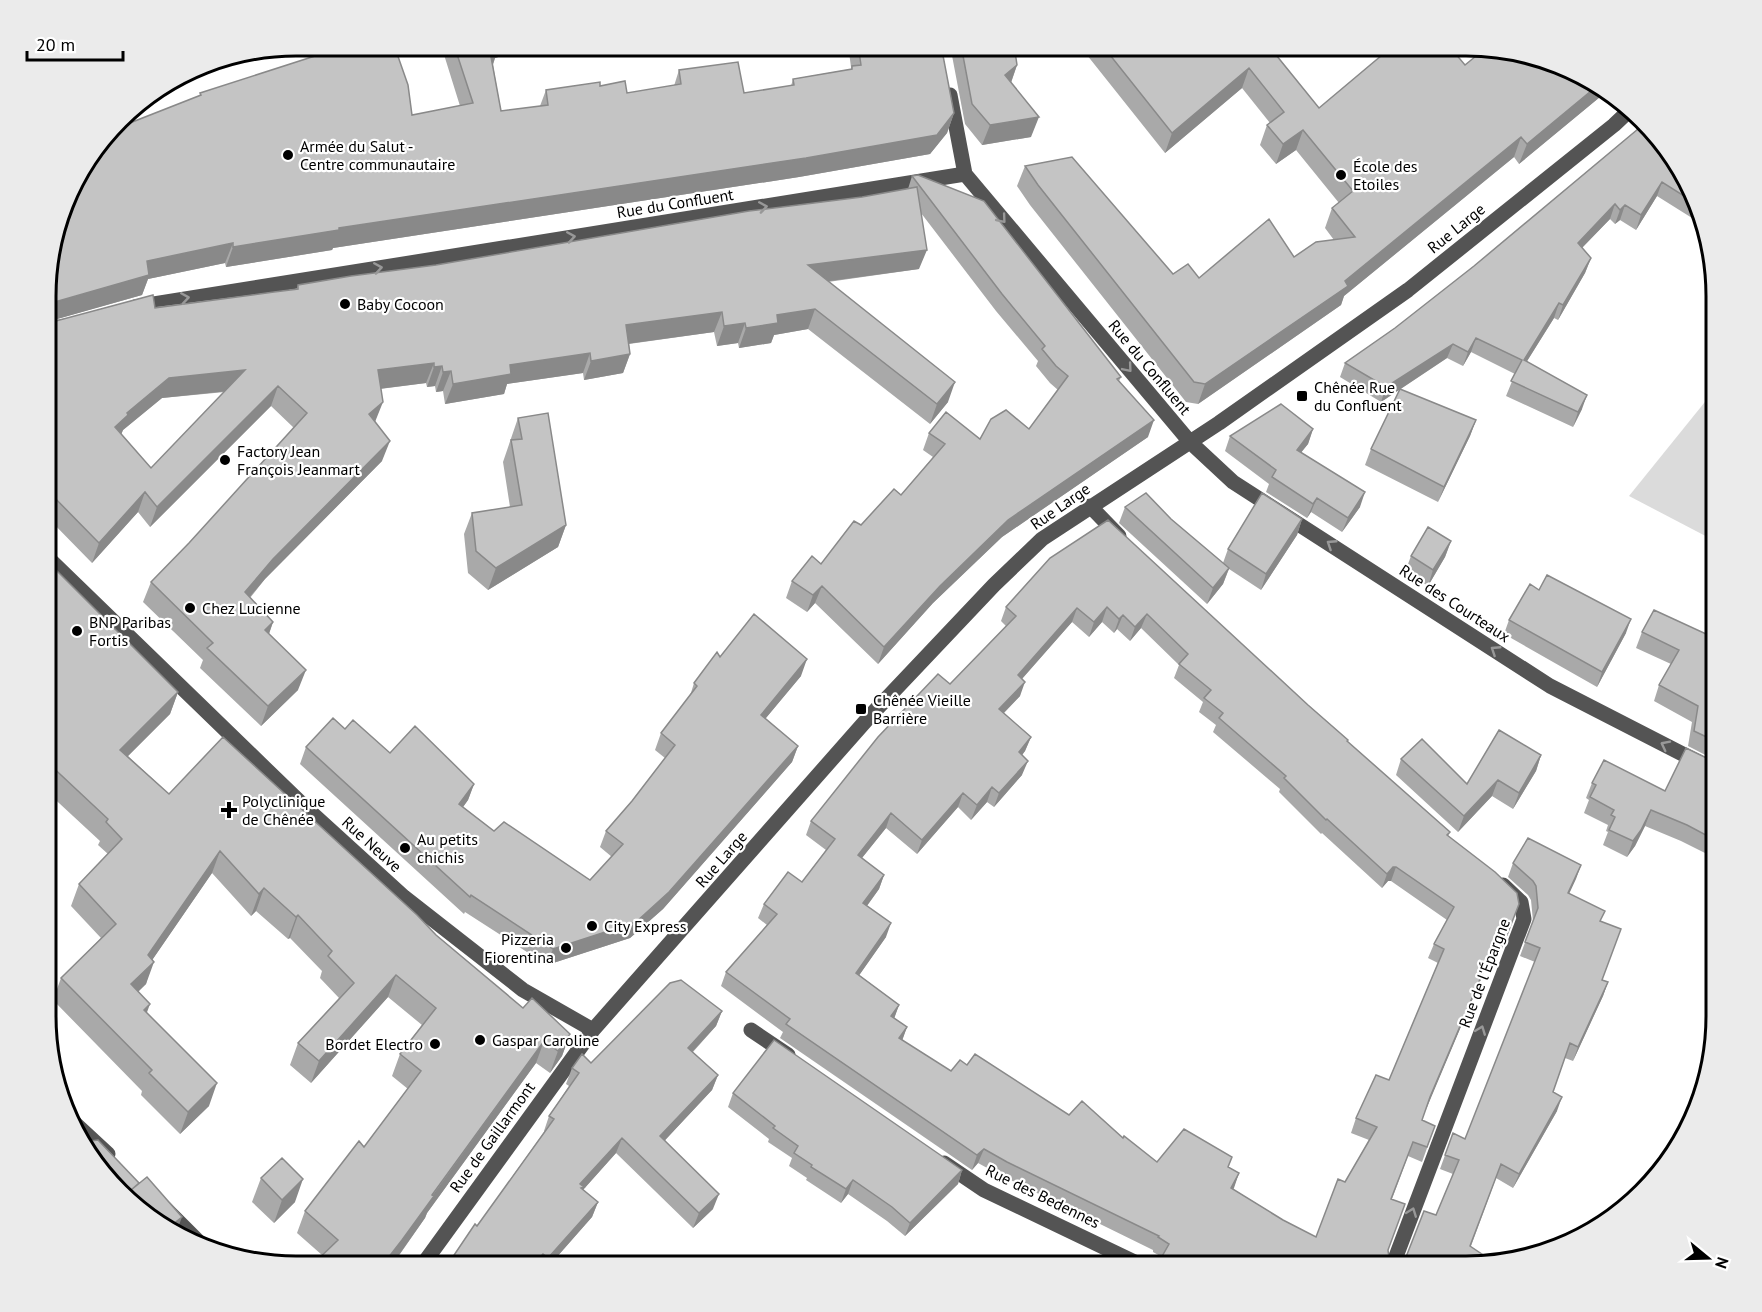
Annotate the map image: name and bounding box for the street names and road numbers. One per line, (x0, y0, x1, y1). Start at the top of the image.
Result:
street label: Rue du Confluent (615, 184, 735, 222)
street label: Rue Large (1423, 199, 1489, 257)
street label: Rue du Confluent (1104, 315, 1196, 419)
street label: Rue Large (1026, 478, 1094, 534)
street label: Rue des Courteaux (1396, 560, 1514, 646)
street label: Rue Neuve (338, 812, 406, 876)
street label: Rue Large (691, 827, 751, 891)
street label: Rue de l'Épargne (1454, 915, 1514, 1031)
street label: Rue de Gaillarmont (445, 1077, 539, 1196)
street label: Rue des Bedennes (983, 1160, 1104, 1232)

